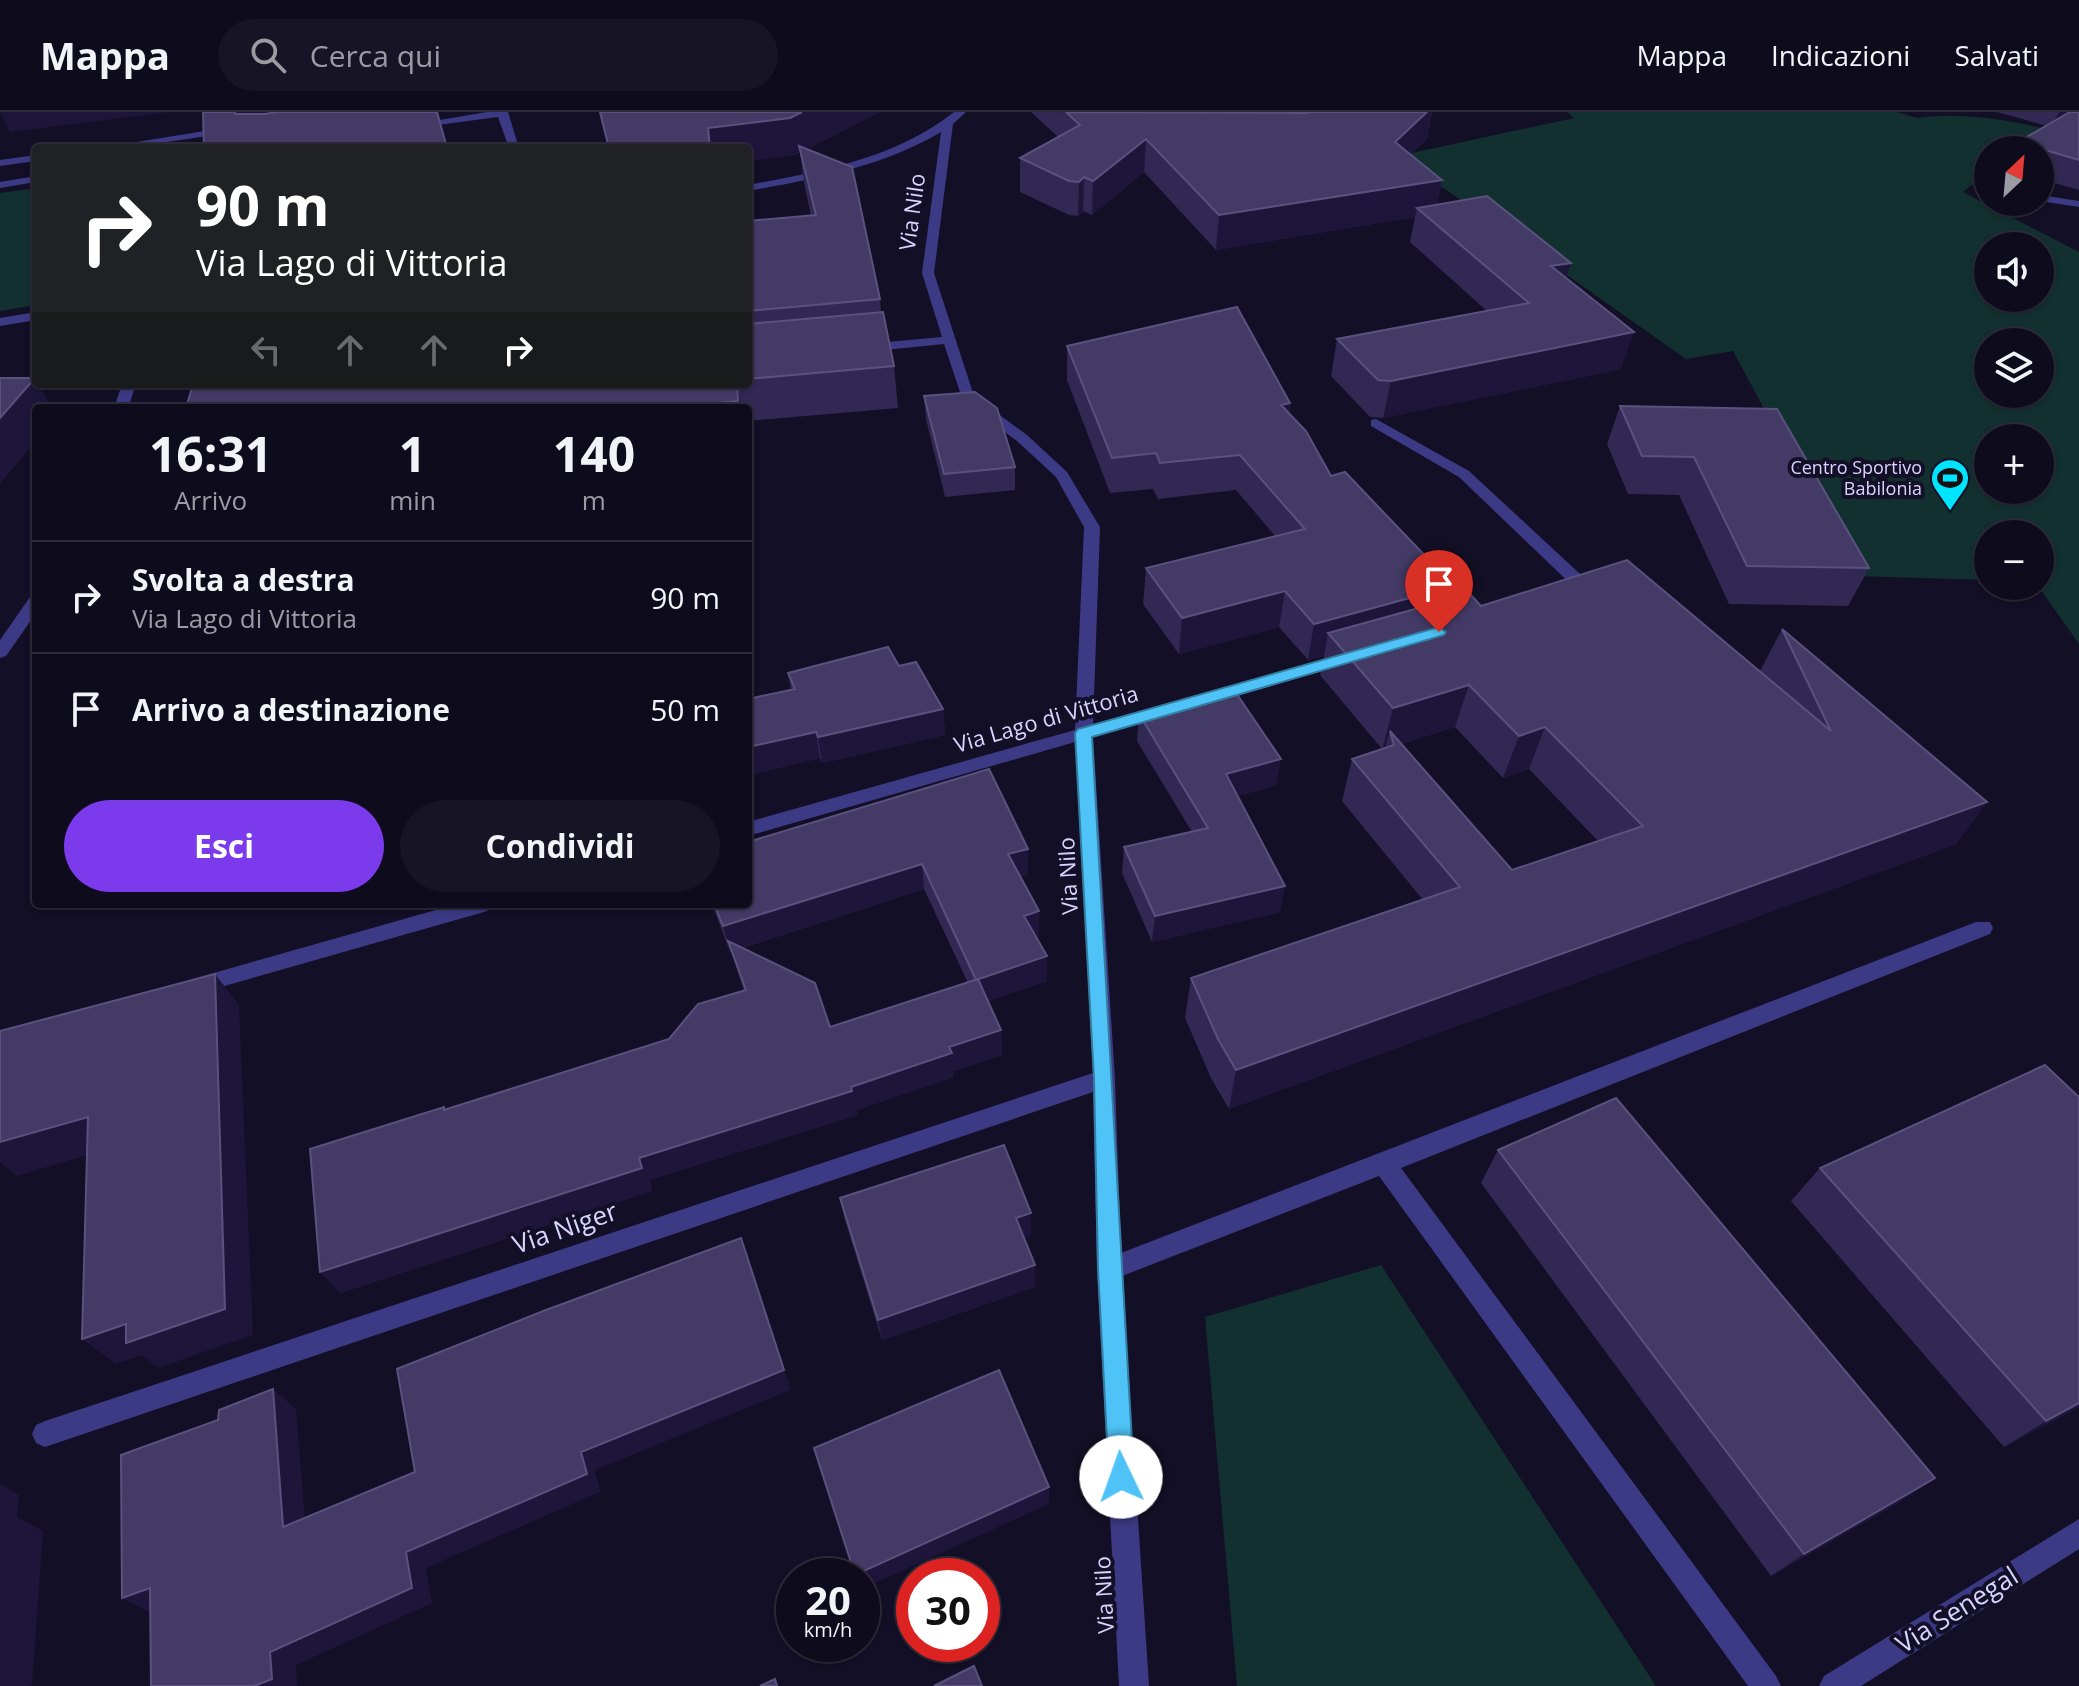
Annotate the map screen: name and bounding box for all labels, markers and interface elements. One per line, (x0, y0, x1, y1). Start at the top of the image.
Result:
search box (218, 19, 778, 91)
text: Mappa (40, 29, 170, 81)
icon: search (246, 33, 290, 77)
text: Cerca qui (310, 35, 441, 76)
text: Mappa (1636, 36, 1727, 74)
text: Indicazioni (1771, 36, 1910, 74)
text: Salvati (1954, 36, 2039, 74)
north arrow (1974, 136, 2054, 216)
map controls (1974, 136, 2054, 600)
text: 90 m (196, 166, 330, 242)
street label: Via Nilo (891, 171, 931, 252)
icon: right (64, 176, 168, 280)
button: sound (1974, 232, 2054, 312)
text: Via Lago di Vittoria (196, 238, 507, 287)
icon: left (244, 328, 288, 372)
icon: ahead (328, 328, 372, 372)
icon: ahead (412, 328, 456, 372)
icon: right (496, 328, 540, 372)
button: layers (1974, 328, 2054, 408)
text: 16:31 (149, 421, 272, 486)
text: 1 (399, 421, 426, 486)
text: 140 (553, 421, 635, 486)
button: + (1974, 424, 2054, 504)
place label: Centro Sportivo Babilonia (1790, 455, 1922, 500)
sports icon: Centro Sportivo Babilonia (1929, 457, 1971, 512)
text: Arrivo (174, 482, 247, 518)
text: min (389, 482, 436, 518)
text: m (582, 482, 606, 518)
button: − (1974, 520, 2054, 600)
pin (1405, 550, 1473, 632)
text: Svolta a destra (132, 559, 355, 600)
icon: arrive (1417, 562, 1461, 606)
icon: right (64, 575, 108, 619)
text: 90 m (650, 577, 720, 618)
text: Via Lago di Vittoria (132, 600, 357, 636)
street label: Via Lago di Vittoria (950, 677, 1141, 759)
icon: arrive (64, 687, 108, 731)
text: Arrivo a destinazione (132, 689, 450, 730)
text: 50 m (650, 689, 720, 730)
button: Esci (64, 800, 384, 892)
button: Condividi (400, 800, 720, 892)
street label: Via Nilo (1050, 837, 1084, 916)
street label: Via Niger (507, 1192, 622, 1262)
position arrow (1079, 1435, 1163, 1519)
street label: Via Nilo (1086, 1556, 1120, 1635)
street label: Via Senegal (1889, 1557, 2024, 1661)
speed limit sign: 30 (896, 1558, 1000, 1662)
text: 20 (805, 1572, 851, 1627)
text: km/h (804, 1616, 852, 1643)

